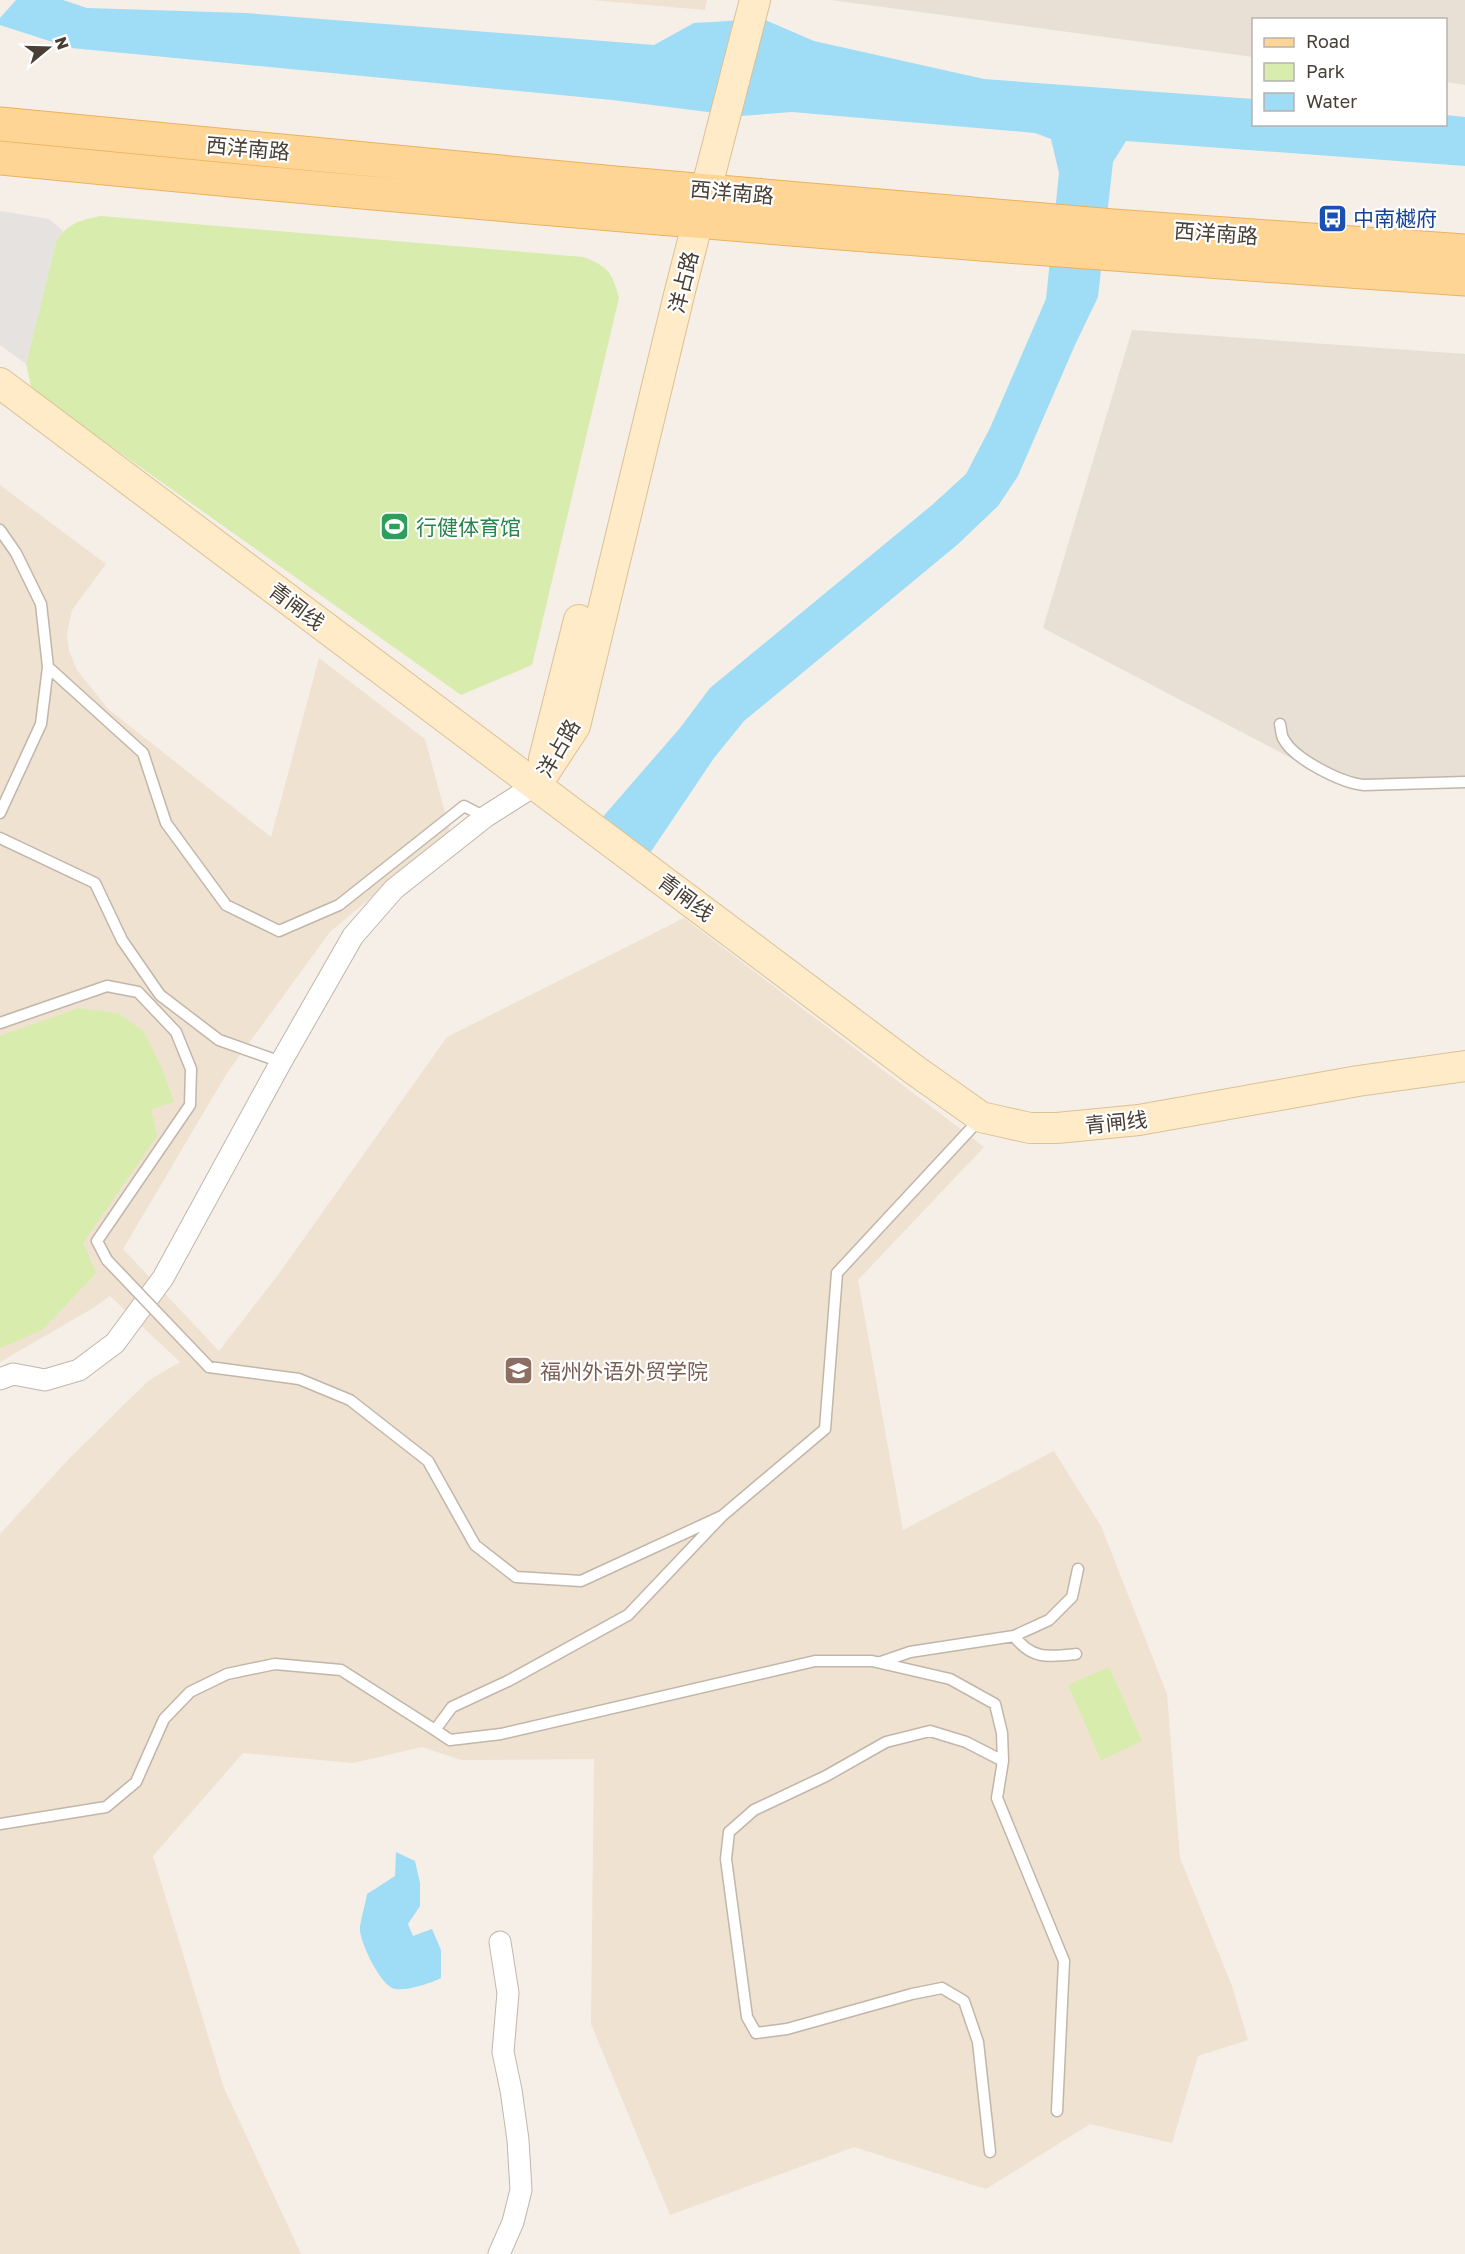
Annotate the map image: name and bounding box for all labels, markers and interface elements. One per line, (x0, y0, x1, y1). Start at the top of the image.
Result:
north arrow (18, 18, 78, 78)
legend (1252, 18, 1447, 126)
text: Road (1306, 30, 1350, 52)
text: N (51, 34, 74, 52)
text: Park (1306, 60, 1345, 82)
text: Water (1306, 90, 1357, 112)
street label: 西洋南路 (205, 131, 291, 165)
street label: 西洋南路 (689, 175, 775, 209)
bus stop icon: 中南樾府 (1316, 202, 1348, 234)
place label: 中南樾府 (1353, 205, 1437, 231)
street label: 西洋南路 (1173, 217, 1259, 249)
street label: 洋占路 (663, 248, 703, 316)
sports icon: 行健体育馆 (379, 511, 411, 543)
place label: 行健体育馆 (416, 514, 521, 540)
street label: 青闸线 (264, 577, 330, 635)
street label: 洋占路 (531, 714, 585, 782)
street label: 青闸线 (653, 868, 719, 926)
street label: 青闸线 (1083, 1106, 1149, 1138)
school or university icon: 福州外语外贸学院 (503, 1355, 535, 1387)
place label: 福州外语外贸学院 (540, 1358, 708, 1384)

